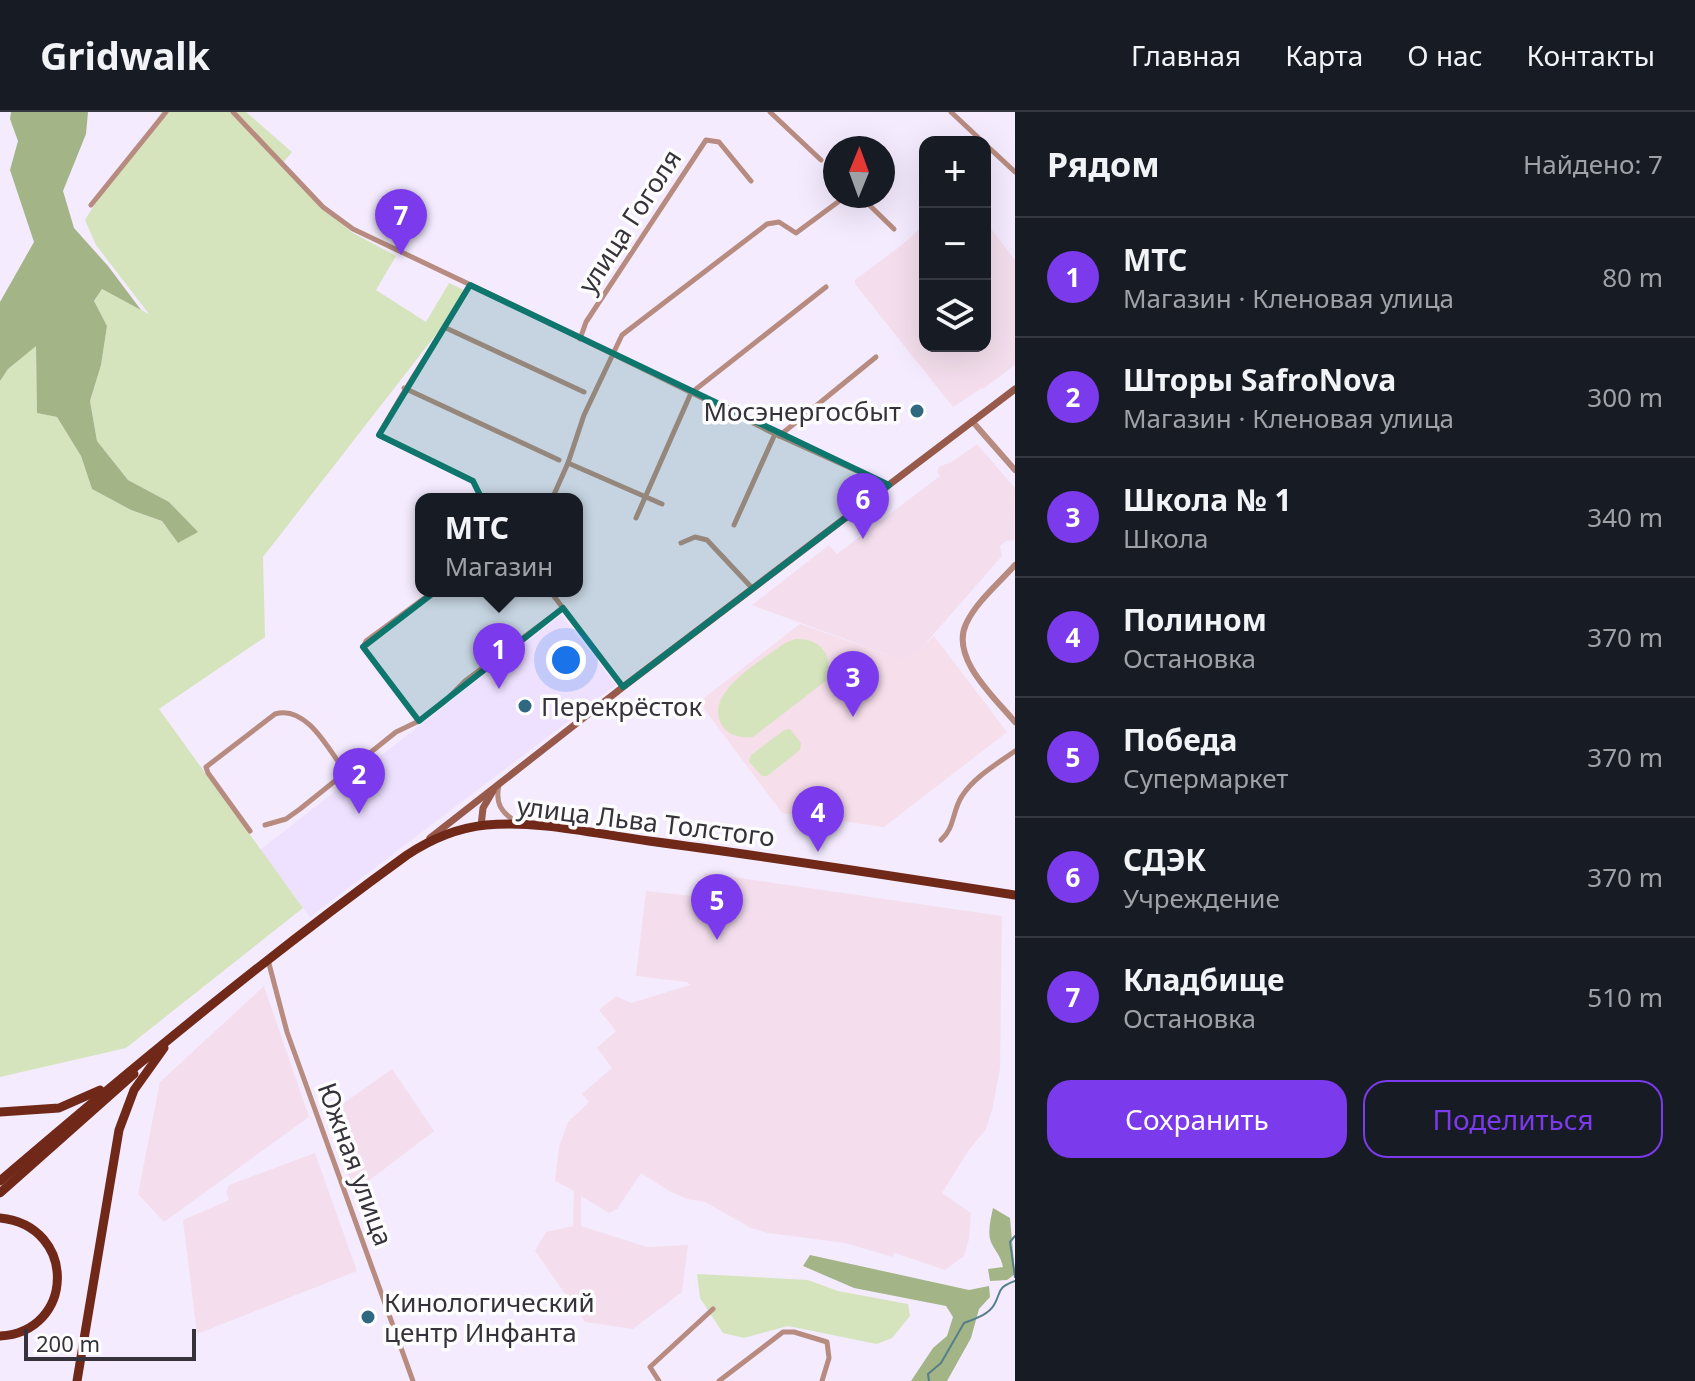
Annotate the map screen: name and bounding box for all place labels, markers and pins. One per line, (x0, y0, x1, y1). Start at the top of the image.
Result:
pin: 7 (375, 189, 427, 255)
place label: Мосэнергосбыт (703, 393, 901, 429)
marker: Мосэнергосбыт (908, 402, 926, 420)
pin: 6 (837, 473, 889, 539)
pin: 1 (473, 623, 525, 689)
pin: 3 (827, 651, 879, 717)
place label: Перекрёсток (541, 688, 703, 724)
marker: Перекрёсток (516, 697, 534, 715)
pin: 2 (333, 748, 385, 814)
pin: 4 (792, 786, 844, 852)
pin: 5 (691, 874, 743, 940)
place label: Кинологический центр Инфанта (384, 1284, 595, 1350)
marker: Кинологический центр Инфанта (359, 1308, 377, 1326)

